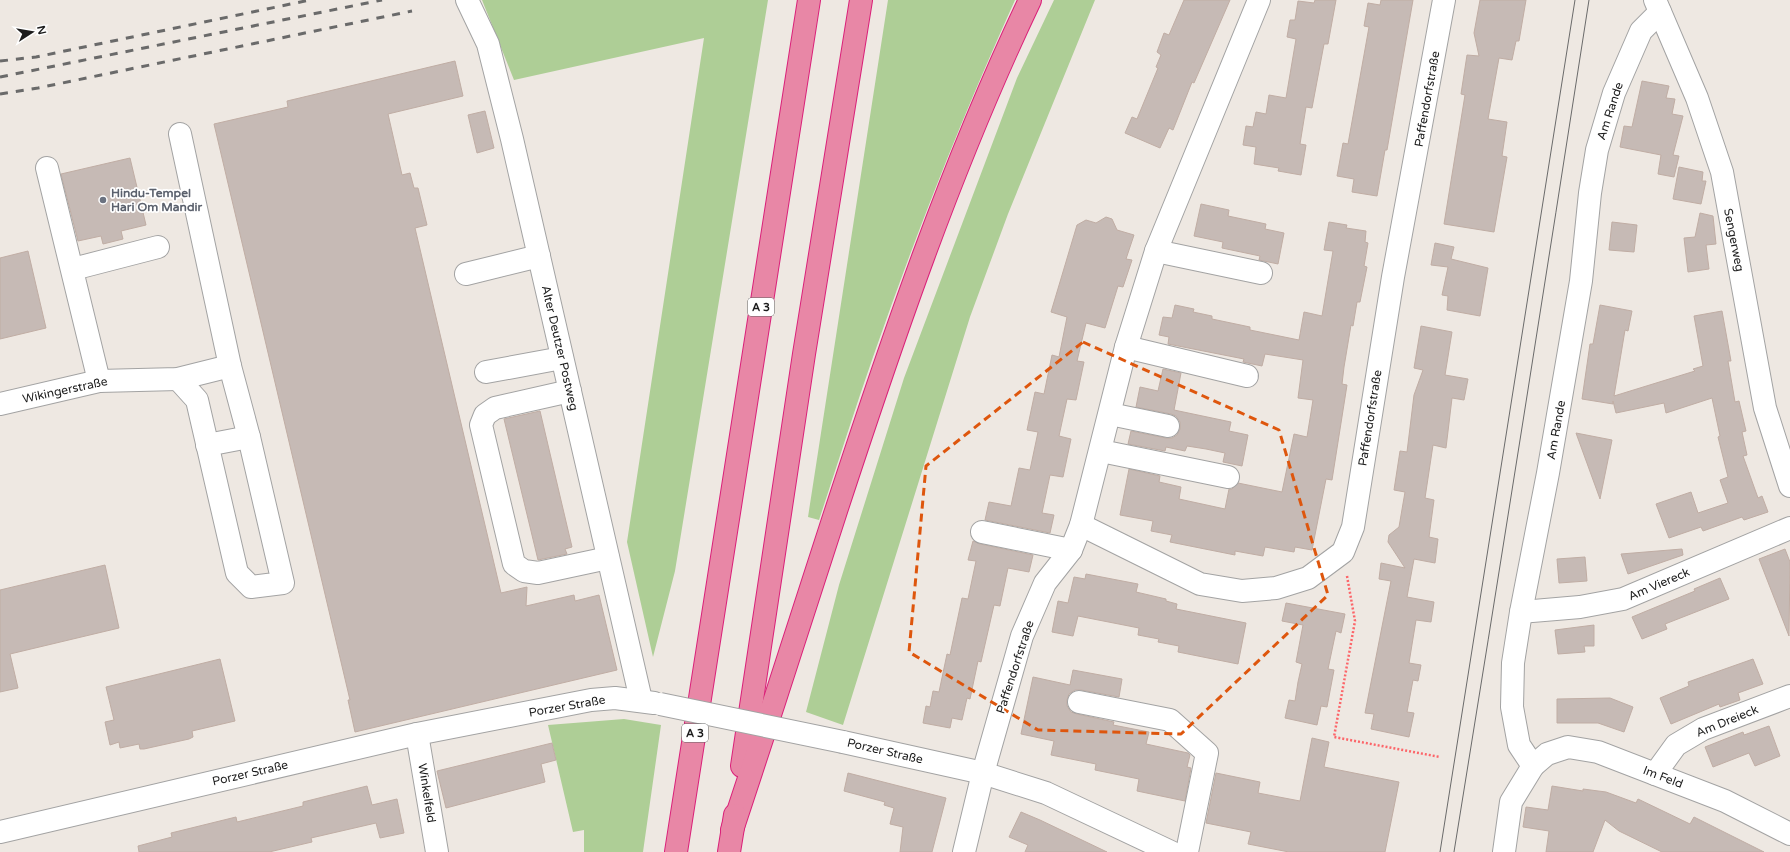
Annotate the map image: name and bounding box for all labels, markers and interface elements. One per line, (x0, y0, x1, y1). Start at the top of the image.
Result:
north arrow (12, 12, 52, 52)
text: N (34, 24, 49, 36)
street label: Paffendorfstraße (1412, 50, 1442, 148)
street label: Am Rande (1594, 80, 1626, 142)
place label: Hindu-Tempel Hari Om Mandir (111, 186, 202, 214)
marker: Hindu-Tempel Hari Om Mandir (98, 195, 108, 205)
street label: Sengerweg (1721, 207, 1747, 273)
street label: Alter Deutzer Postweg (539, 284, 581, 412)
road number: A 3 (748, 298, 774, 316)
street label: Paffendorfstraße (1355, 369, 1385, 467)
street label: Wikingerstraße (21, 374, 109, 406)
street label: Am Rande (1544, 399, 1568, 461)
street label: Am Viereck (1626, 565, 1692, 603)
street label: Paffendorfstraße (993, 618, 1037, 715)
street label: Porzer Straße (528, 692, 607, 720)
street label: Am Dreieck (1694, 702, 1761, 740)
road number: A 3 (682, 724, 708, 742)
street label: Porzer Straße (846, 735, 924, 767)
street label: Porzer Straße (211, 757, 289, 789)
street label: Winkelfeld (415, 762, 439, 824)
street label: Im Feld (1641, 763, 1685, 791)

